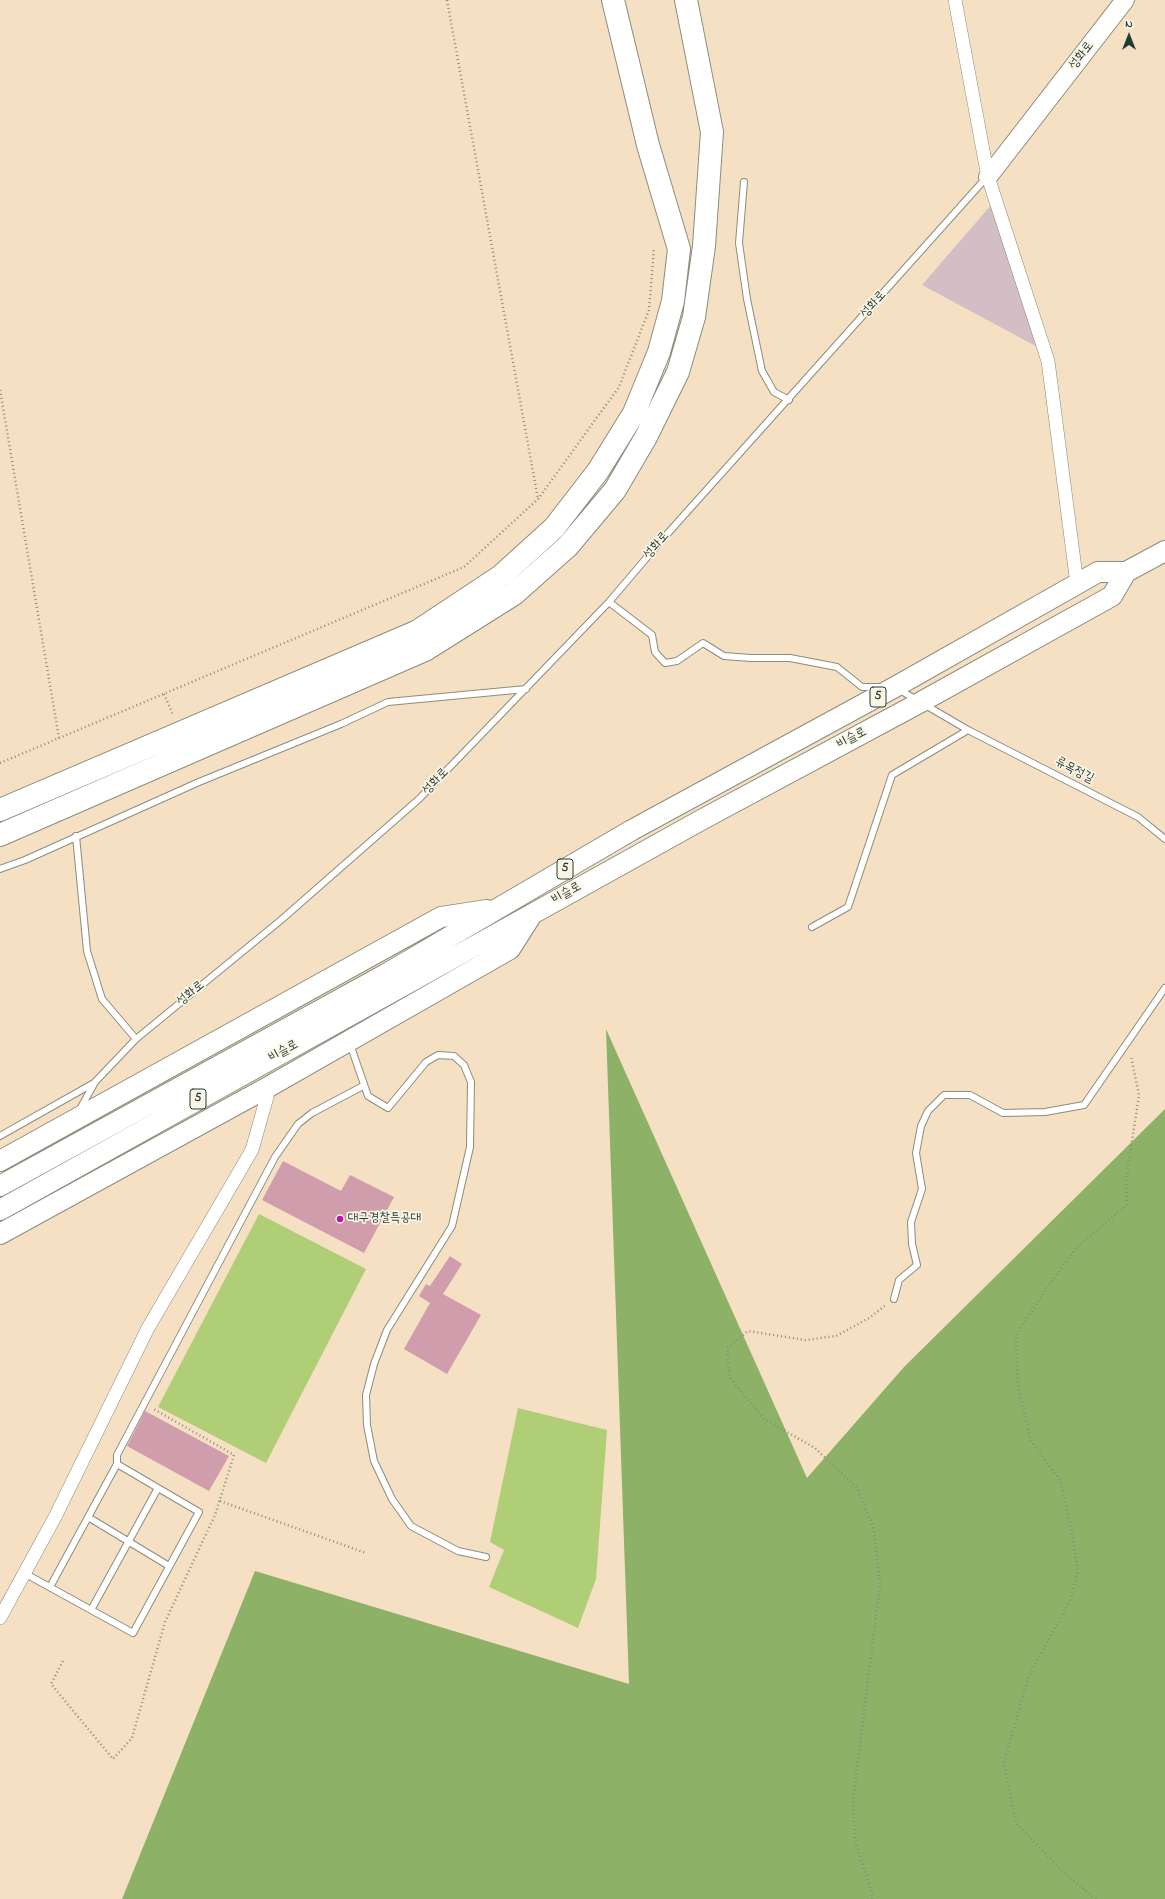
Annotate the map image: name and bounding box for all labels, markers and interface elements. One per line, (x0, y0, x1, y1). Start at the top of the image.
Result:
north arrow (1109, 16, 1149, 56)
text: N (1125, 16, 1133, 32)
street label: 성화로 (1066, 39, 1098, 73)
street label: 성화로 (858, 288, 890, 322)
street label: 성화로 (641, 529, 673, 563)
road number: 5 (870, 687, 886, 707)
street label: 비슬로 (834, 725, 870, 753)
street label: 류목정길 (1052, 755, 1096, 787)
street label: 성화로 (419, 765, 453, 799)
road number: 5 (557, 859, 573, 879)
street label: 비슬로 (549, 880, 585, 908)
street label: 성화로 (174, 978, 208, 1010)
street label: 비슬로 (266, 1038, 302, 1066)
road number: 5 (190, 1089, 206, 1109)
place label: 대구경찰특공대 (348, 1211, 421, 1227)
marker: 대구경찰특공대 (335, 1214, 345, 1224)

